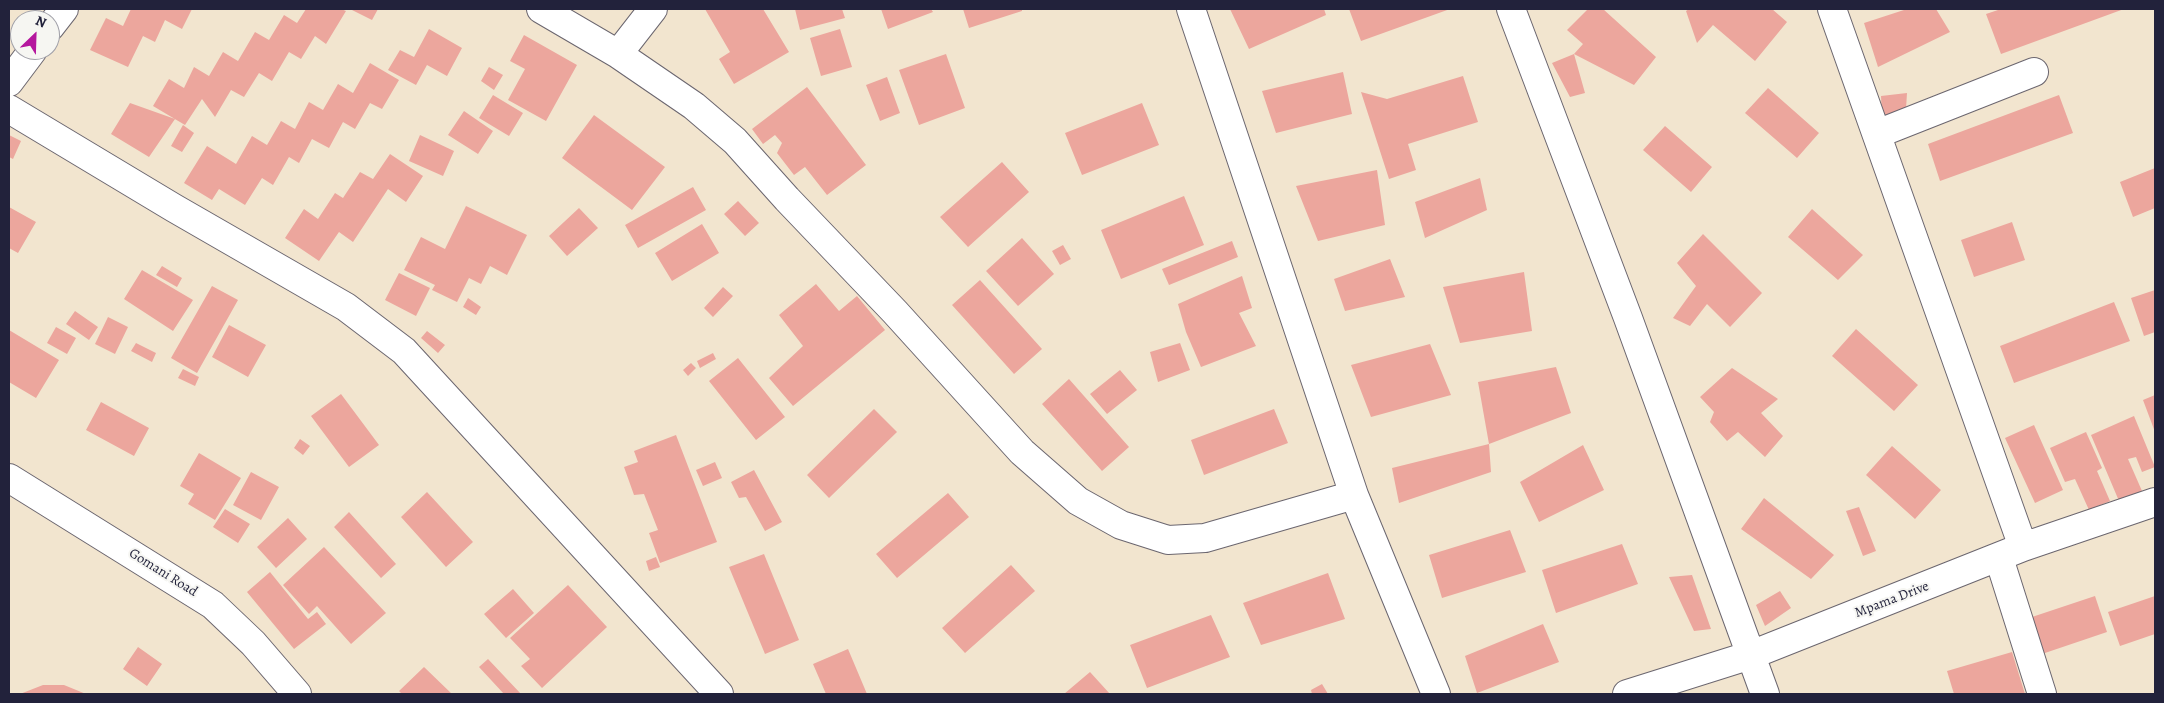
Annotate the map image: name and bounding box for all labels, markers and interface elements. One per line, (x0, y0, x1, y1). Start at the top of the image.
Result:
north arrow (10, 10, 60, 60)
text: N (32, 11, 49, 33)
street label: Gomani Road (126, 545, 200, 601)
street label: Mpama Drive (1853, 578, 1931, 622)

